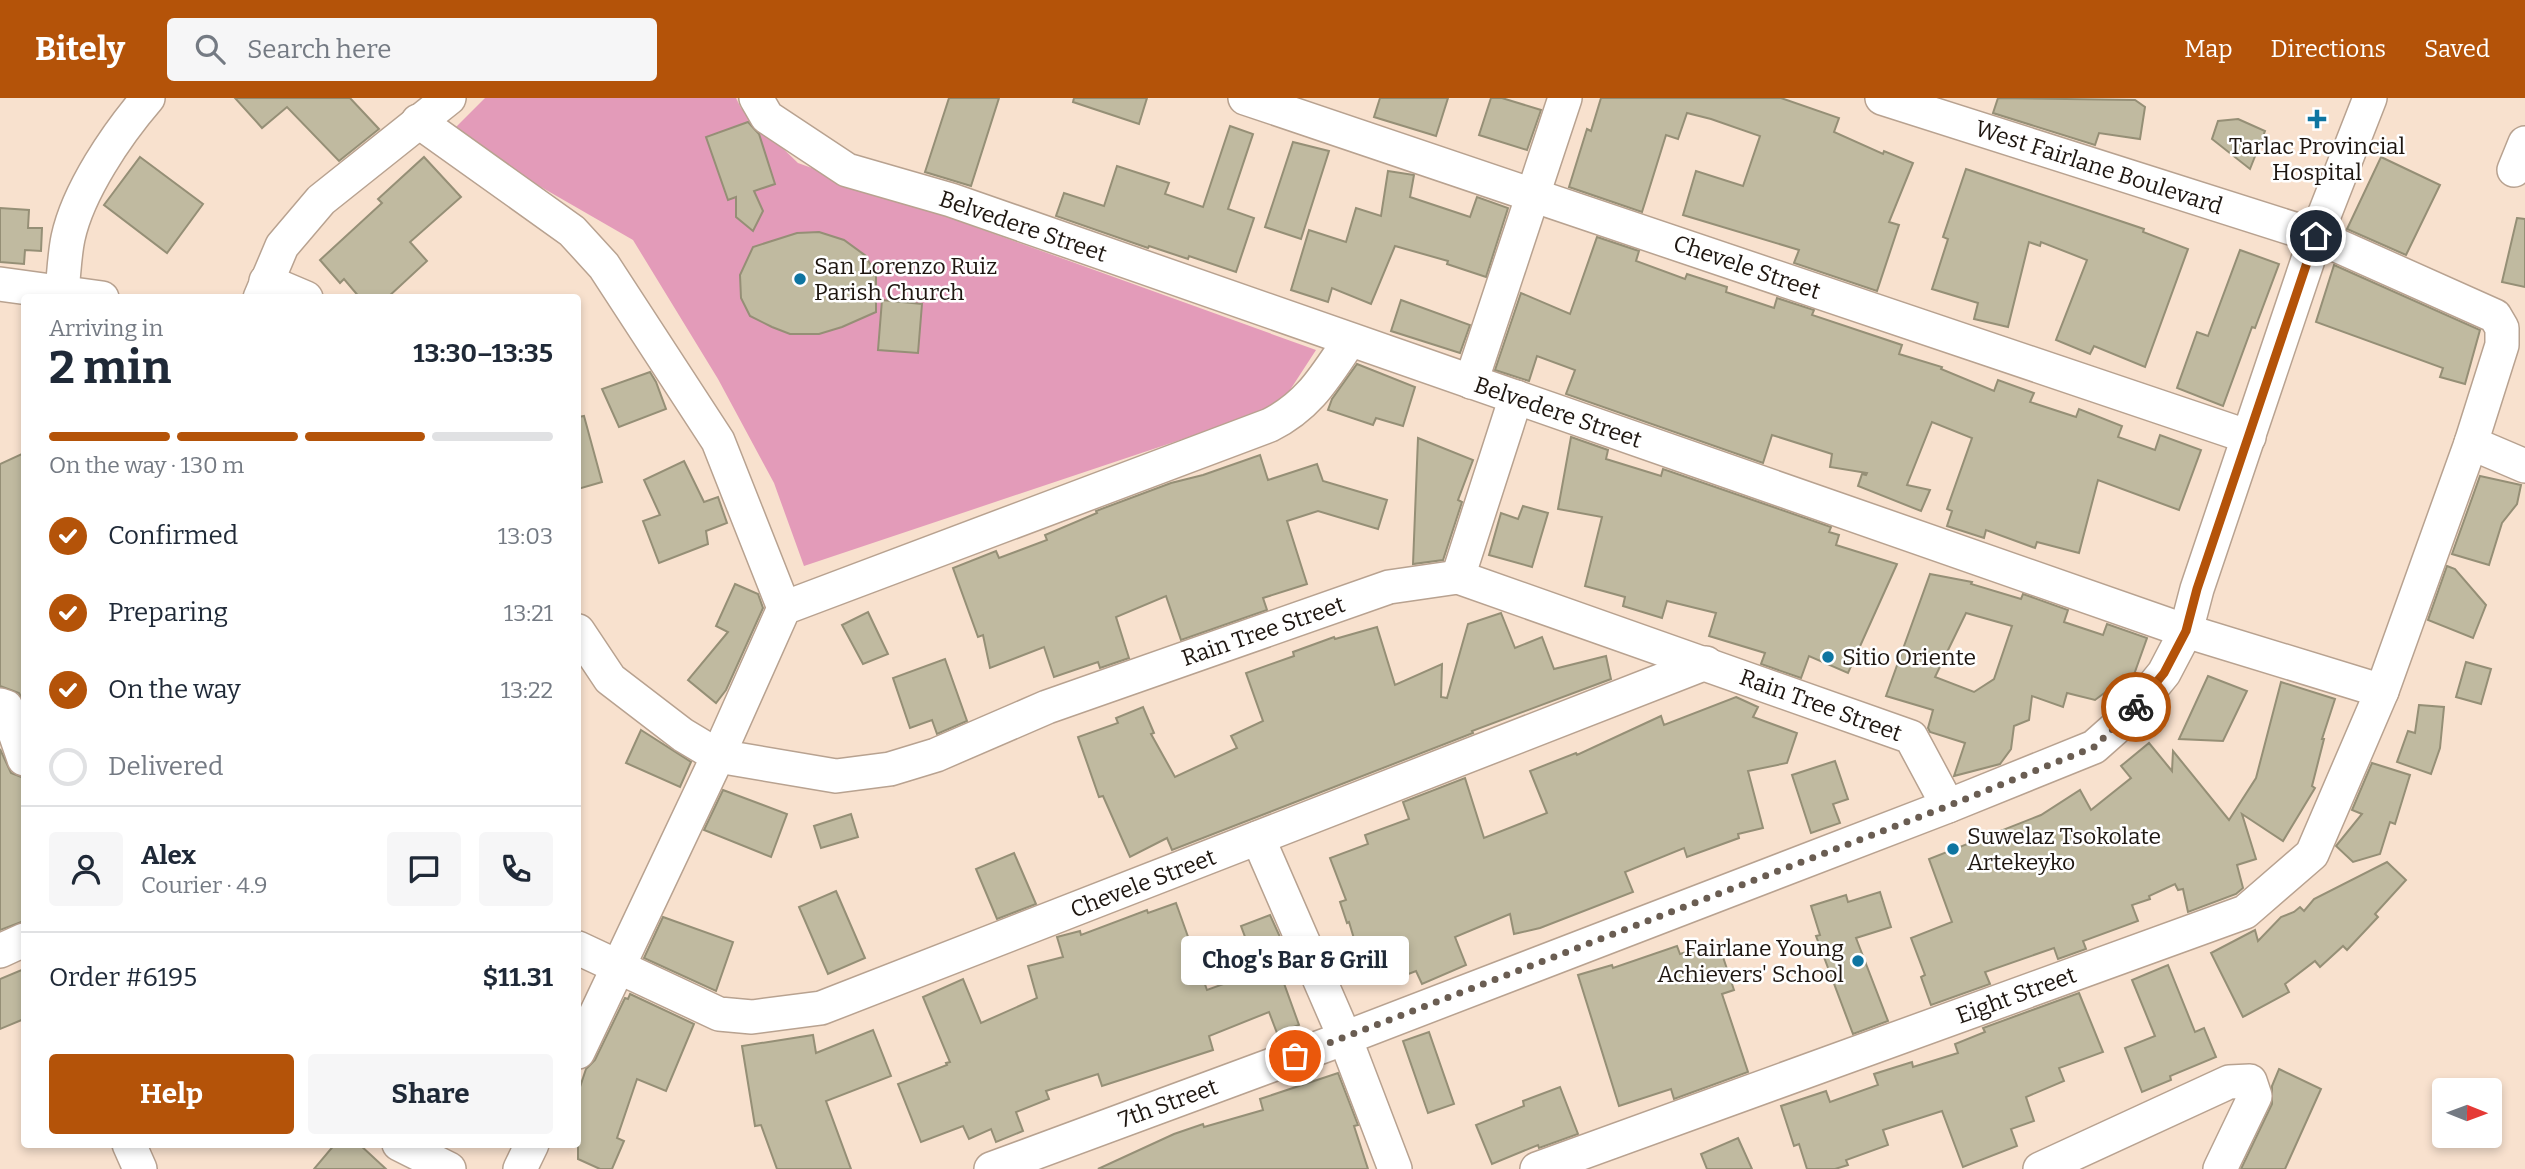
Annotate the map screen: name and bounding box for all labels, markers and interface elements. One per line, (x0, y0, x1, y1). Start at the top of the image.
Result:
search box (167, 18, 657, 81)
text: Bitely (35, 29, 125, 69)
icon: search (191, 30, 229, 68)
text: Search here (247, 34, 391, 65)
text: Map (2184, 35, 2233, 63)
text: Directions (2271, 35, 2386, 63)
text: Saved (2424, 35, 2490, 63)
marker: Tarlac Provincial Hospital (2307, 109, 2327, 129)
street label: West Fairlane Boulevard (1972, 114, 2227, 220)
place label: Tarlac Provincial Hospital (2229, 132, 2406, 186)
street label: Belvedere Street (935, 184, 1111, 268)
pin (2286, 206, 2346, 266)
icon: home (2297, 217, 2335, 255)
street label: Chevele Street (1670, 229, 1824, 305)
place label: San Lorenzo Ruiz Parish Church (814, 252, 997, 306)
marker: San Lorenzo Ruiz Parish Church (792, 271, 808, 287)
text: Arriving in (49, 314, 163, 342)
text: 13:30–13:35 (413, 338, 553, 369)
text: 2 min (49, 340, 171, 395)
street label: Belvedere Street (1470, 370, 1646, 454)
text: On the way · 130 m (49, 451, 244, 479)
icon: check (49, 517, 87, 555)
text: Confirmed (108, 520, 238, 551)
text: 13:03 (498, 522, 553, 550)
street label: Rain Tree Street (1178, 590, 1348, 672)
icon: check (49, 594, 87, 632)
text: Preparing (108, 597, 228, 628)
text: 13:21 (504, 599, 553, 627)
place label: Sitio Oriente (1842, 643, 1976, 671)
marker: Sitio Oriente (1820, 649, 1836, 665)
street label: Rain Tree Street (1736, 663, 1906, 747)
icon: check (49, 671, 87, 709)
courier (2101, 672, 2171, 742)
text: On the way (108, 674, 241, 705)
text: 13:22 (501, 676, 553, 704)
icon: bike (2117, 688, 2155, 726)
text: Delivered (108, 751, 223, 782)
place label: Suwelaz Tsokolate Artekeyko (1967, 822, 2161, 876)
button: person (49, 832, 123, 906)
button: chat (387, 832, 461, 906)
button: phone (479, 832, 553, 906)
text: Alex (141, 840, 196, 871)
marker: Suwelaz Tsokolate Artekeyko (1945, 841, 1961, 857)
street label: Chevele Street (1066, 842, 1220, 924)
text: Courier · 4.9 (141, 871, 268, 899)
place label: Fairlane Young Achievers' School (1657, 934, 1844, 988)
callout: Chog's Bar & Grill (1181, 937, 1409, 986)
text: Chog's Bar & Grill (1202, 946, 1388, 974)
marker: Fairlane Young Achievers' School (1850, 953, 1866, 969)
street label: Eight Street (1952, 960, 2080, 1030)
text: Order #6195 (49, 962, 197, 993)
text: $11.31 (482, 962, 553, 993)
pin (1265, 1026, 1325, 1086)
icon: bag (1276, 1037, 1314, 1075)
button: Help (49, 1054, 294, 1134)
button: Share (308, 1054, 553, 1134)
street label: 7th Street (1115, 1072, 1221, 1134)
north arrow (2432, 1078, 2502, 1148)
map controls (2432, 1078, 2502, 1148)

